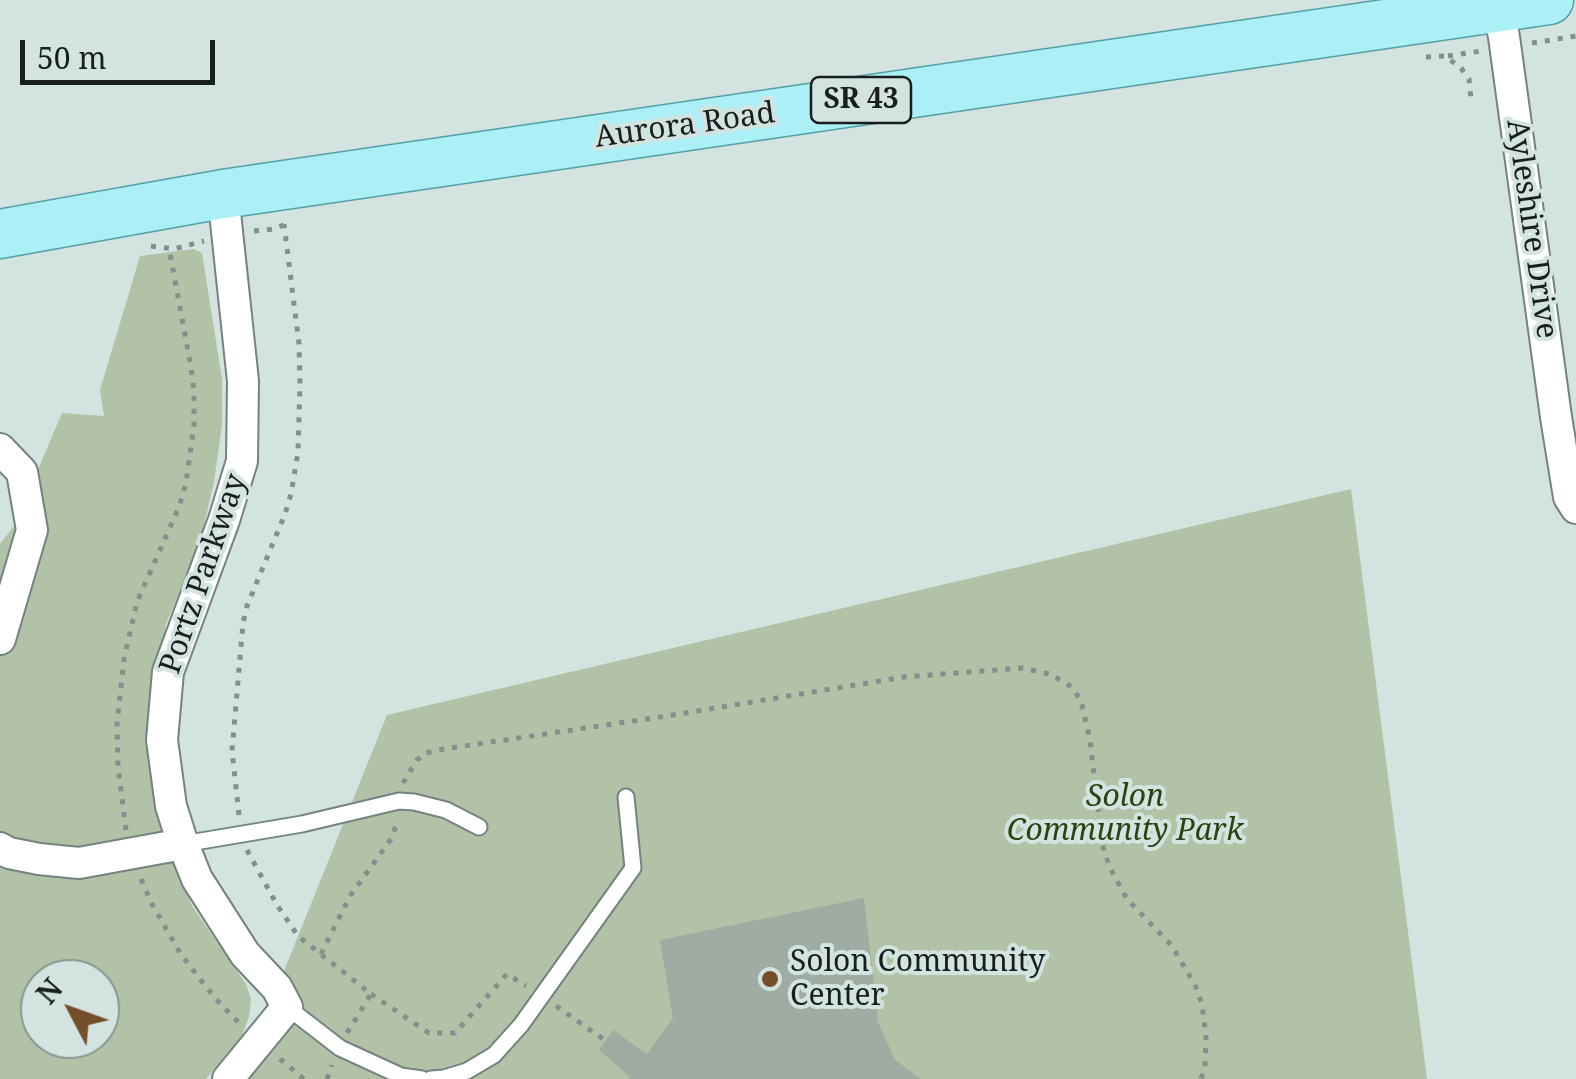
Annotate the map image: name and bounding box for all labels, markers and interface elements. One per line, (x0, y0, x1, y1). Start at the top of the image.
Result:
scale bar (25, 20, 220, 82)
text: 50 m (37, 37, 107, 78)
road number: SR 43 (811, 77, 911, 123)
street label: Aurora Road (593, 96, 777, 156)
street label: Ayleshire Drive (1498, 117, 1564, 341)
street label: Portz Parkway (153, 469, 255, 679)
park label: Solon Community Park (1007, 779, 1243, 850)
place label: Solon Community Center (790, 944, 1045, 1014)
north arrow (20, 959, 120, 1059)
marker: Solon Community Center (759, 968, 781, 990)
text: N (27, 970, 70, 1011)

